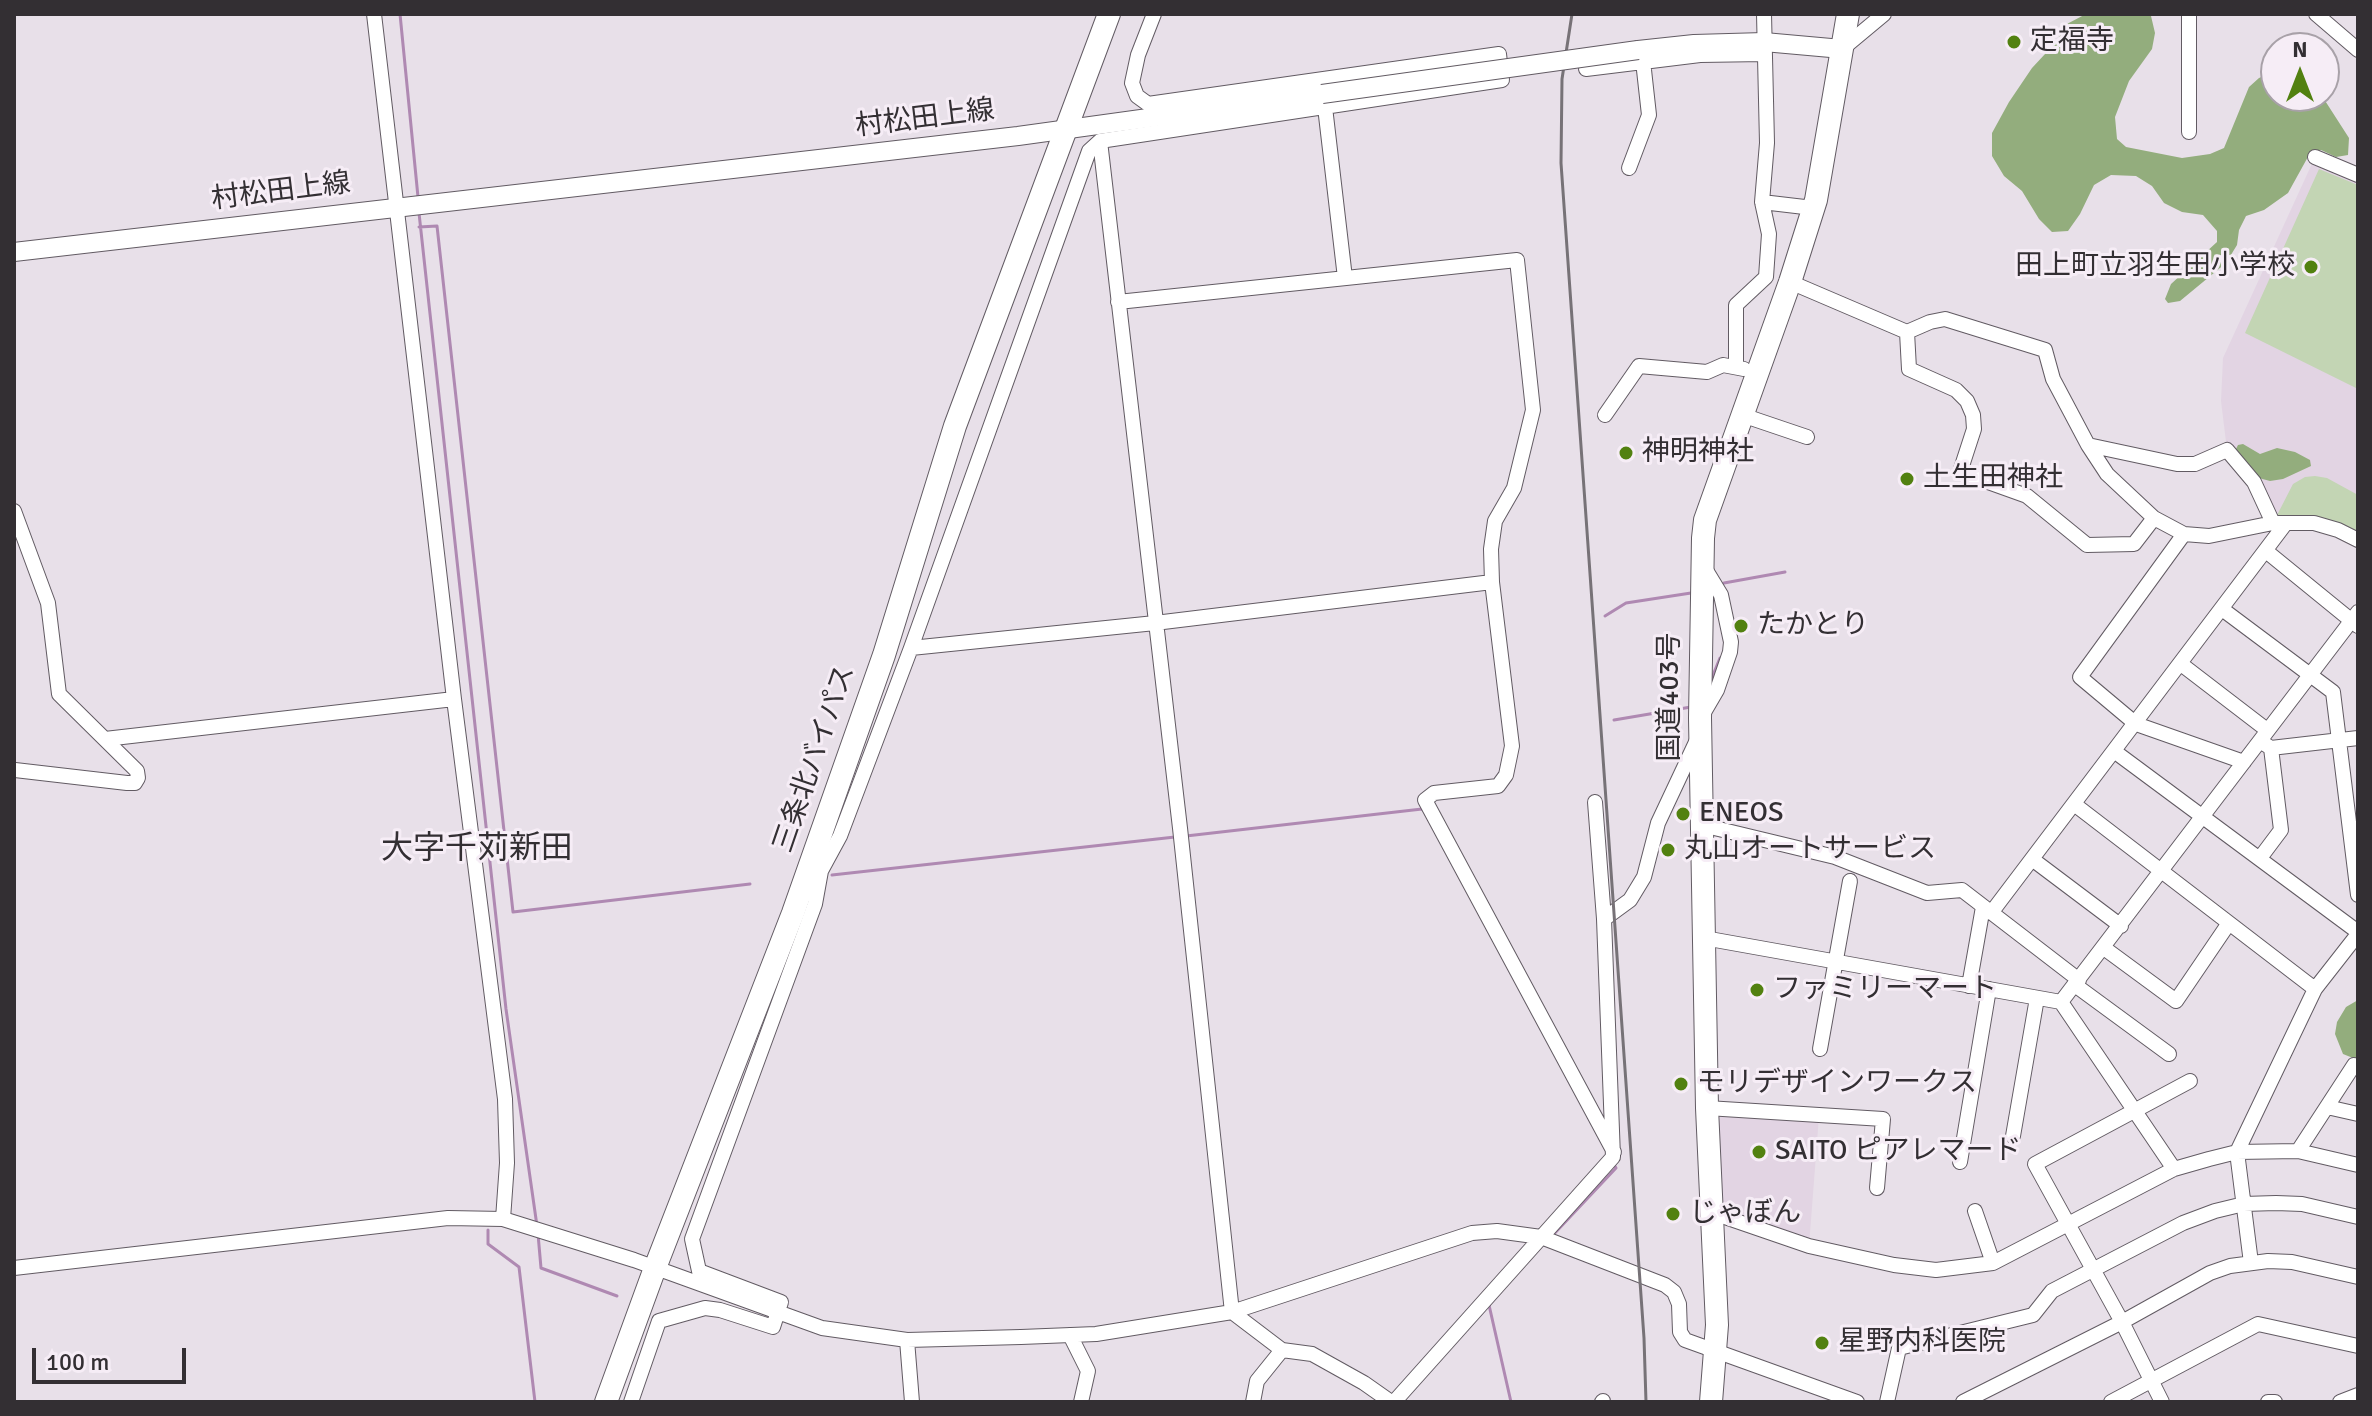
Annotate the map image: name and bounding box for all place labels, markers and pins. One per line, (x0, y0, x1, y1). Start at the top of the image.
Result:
place label: 定福寺 (2030, 25, 2114, 59)
marker: 定福寺 (2005, 33, 2023, 51)
place label: 田上町立羽生田小学校 (2015, 250, 2295, 284)
marker: 田上町立羽生田小学校 (2302, 258, 2320, 276)
place label: 神明神社 (1642, 436, 1754, 470)
marker: 神明神社 (1617, 444, 1635, 462)
place label: 土生田神社 (1923, 462, 2063, 496)
marker: 土生田神社 (1898, 470, 1916, 488)
place label: たかとり (1757, 609, 1869, 643)
marker: たかとり (1732, 617, 1750, 635)
place label: ENEOS (1699, 797, 1784, 831)
marker: ENEOS (1674, 805, 1692, 823)
place label: 丸山オートサービス (1684, 833, 1936, 867)
marker: 丸山オートサービス (1659, 841, 1677, 859)
place label: ファミリーマート (1773, 973, 1997, 1007)
marker: ファミリーマート (1748, 981, 1766, 999)
place label: モリデザインワークス (1697, 1067, 1977, 1101)
marker: モリデザインワークス (1672, 1075, 1690, 1093)
place label: SAITO ピアレマード (1775, 1135, 2021, 1169)
marker: SAITO ピアレマード (1750, 1143, 1768, 1161)
place label: じゃぼん (1689, 1197, 1801, 1231)
marker: じゃぼん (1664, 1205, 1682, 1223)
place label: 星野内科医院 (1838, 1326, 2006, 1360)
marker: 星野内科医院 (1813, 1334, 1831, 1352)

